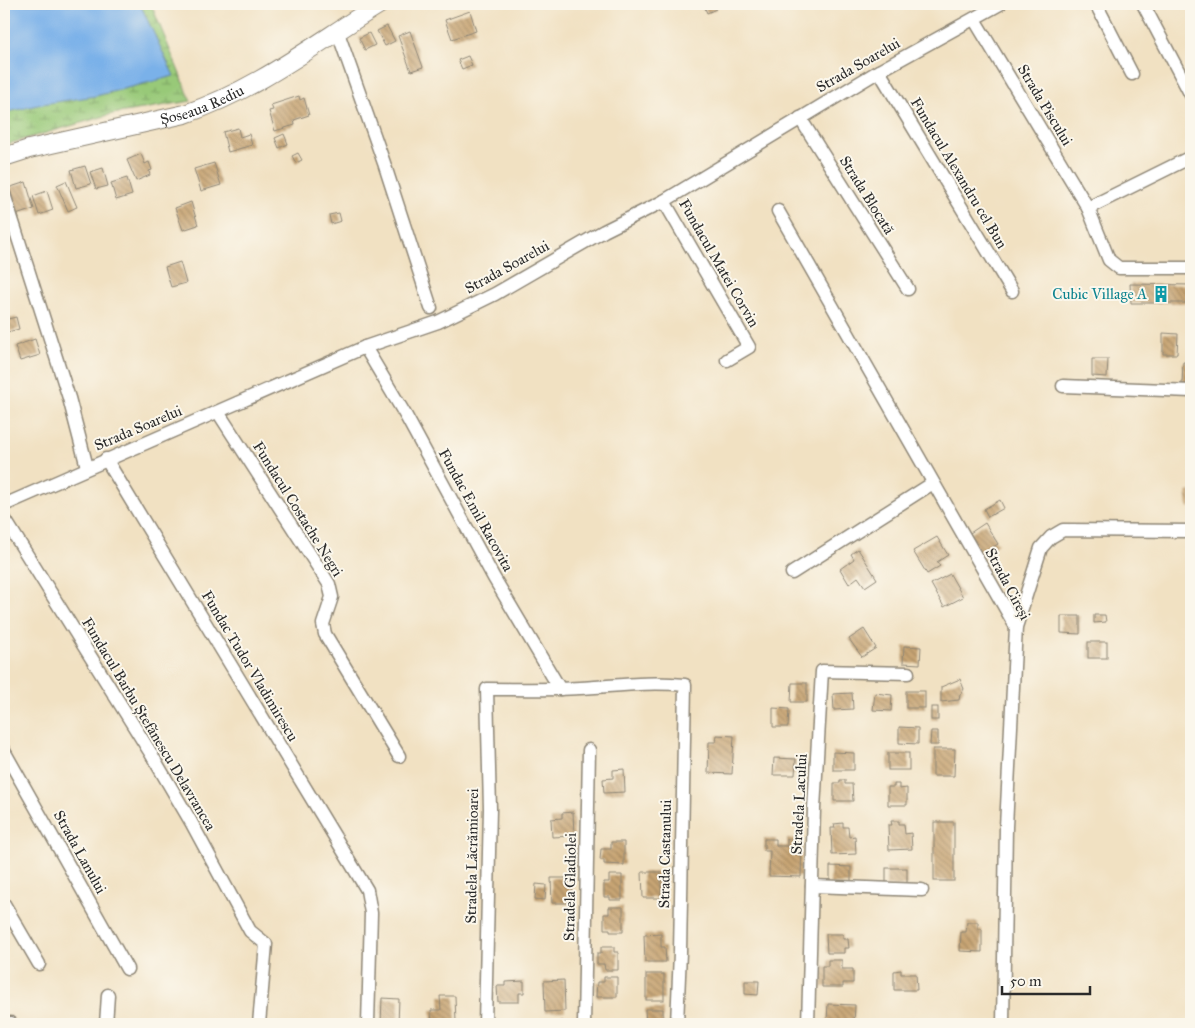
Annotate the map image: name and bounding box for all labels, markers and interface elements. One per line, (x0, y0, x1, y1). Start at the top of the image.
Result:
street label: Strada Soarelui (813, 34, 903, 96)
street label: Strada Piscului (1014, 61, 1076, 149)
street label: Șoseaua Rediu (158, 81, 247, 128)
street label: Fundacul Alexandru cel Bun (907, 94, 1011, 252)
street label: Strada Blocată (836, 153, 899, 238)
street label: Fundacul Matei Corvin (675, 196, 763, 330)
street label: Strada Soarelui (462, 236, 552, 298)
building icon: Cubic Village A (1151, 284, 1171, 304)
place label: Cubic Village A (1052, 285, 1147, 303)
street label: Strada Soarelui (91, 401, 185, 455)
street label: Fundacul Costache Negri (249, 438, 347, 580)
street label: Fundac Emil Racovita (435, 445, 518, 575)
street label: Strada Cireși (982, 545, 1034, 623)
street label: Fundac Tudor Vladimirescu (198, 587, 302, 745)
street label: Fundacul Barbu Ștefănescu Delavrancea (78, 614, 220, 834)
street label: Stradela Lacului (787, 753, 811, 855)
street label: Stradela Lăcrămioarei (462, 788, 482, 924)
street label: Strada Castanului (655, 799, 675, 909)
street label: Strada Lanului (50, 807, 110, 897)
street label: Stradela Gladiolei (560, 833, 580, 941)
scale bar (1002, 963, 1090, 995)
text: 50 m (1010, 972, 1042, 990)

